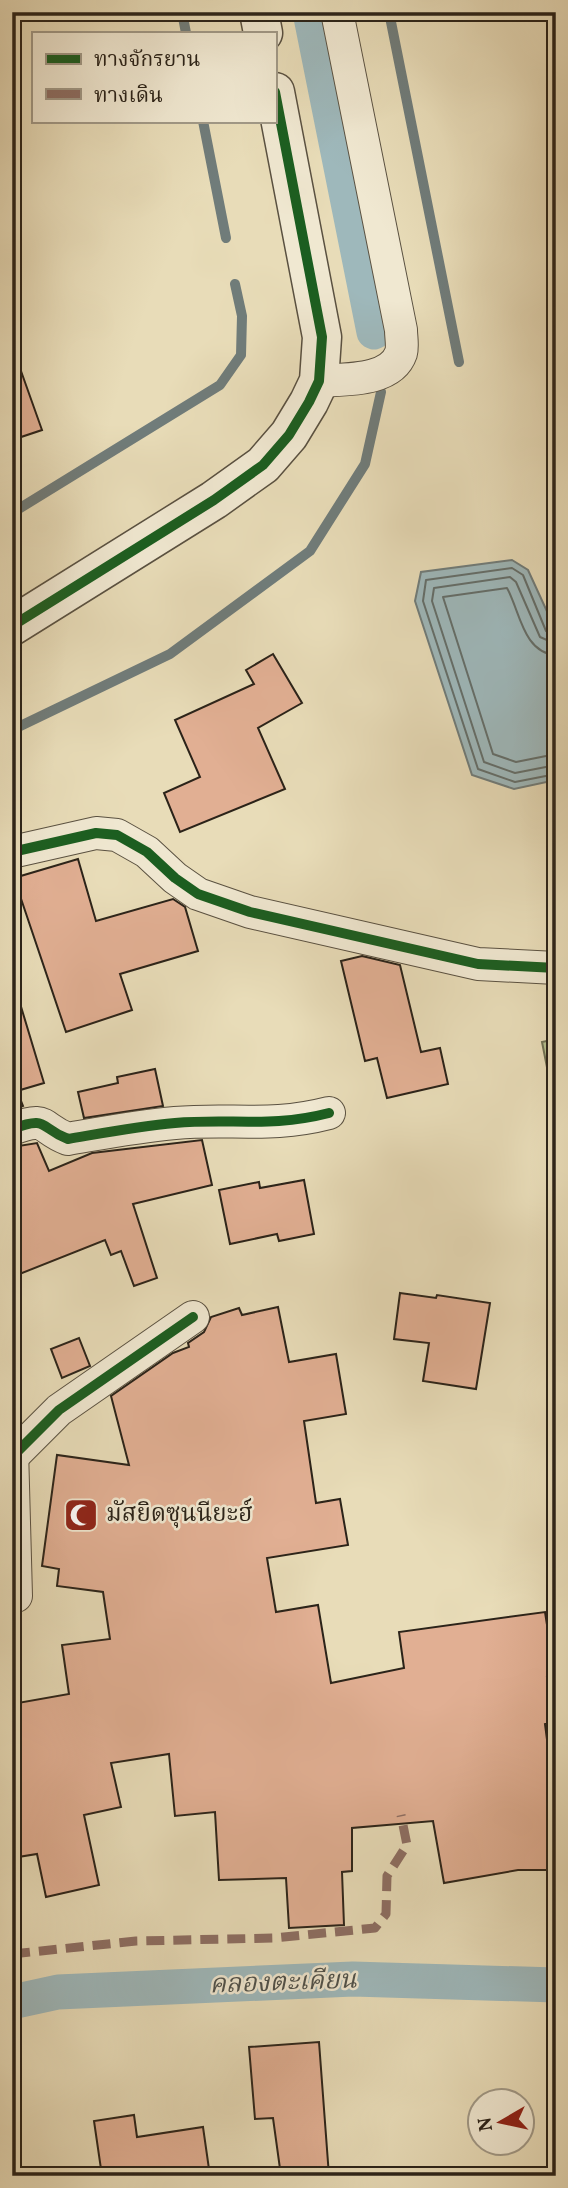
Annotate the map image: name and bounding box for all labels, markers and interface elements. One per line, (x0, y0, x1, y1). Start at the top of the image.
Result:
legend (32, 32, 276, 122)
text: ทางจักรยาน (94, 46, 201, 75)
text: ทางเดิน (94, 82, 163, 111)
mosque icon: มัสยิดซุนนียะฮ์ (62, 1496, 100, 1534)
place label: มัสยิดซุนนียะฮ์ (106, 1497, 252, 1532)
water label: คลองตะเคียน (209, 1962, 358, 2004)
north arrow (466, 2086, 536, 2156)
text: N (472, 2115, 500, 2133)

